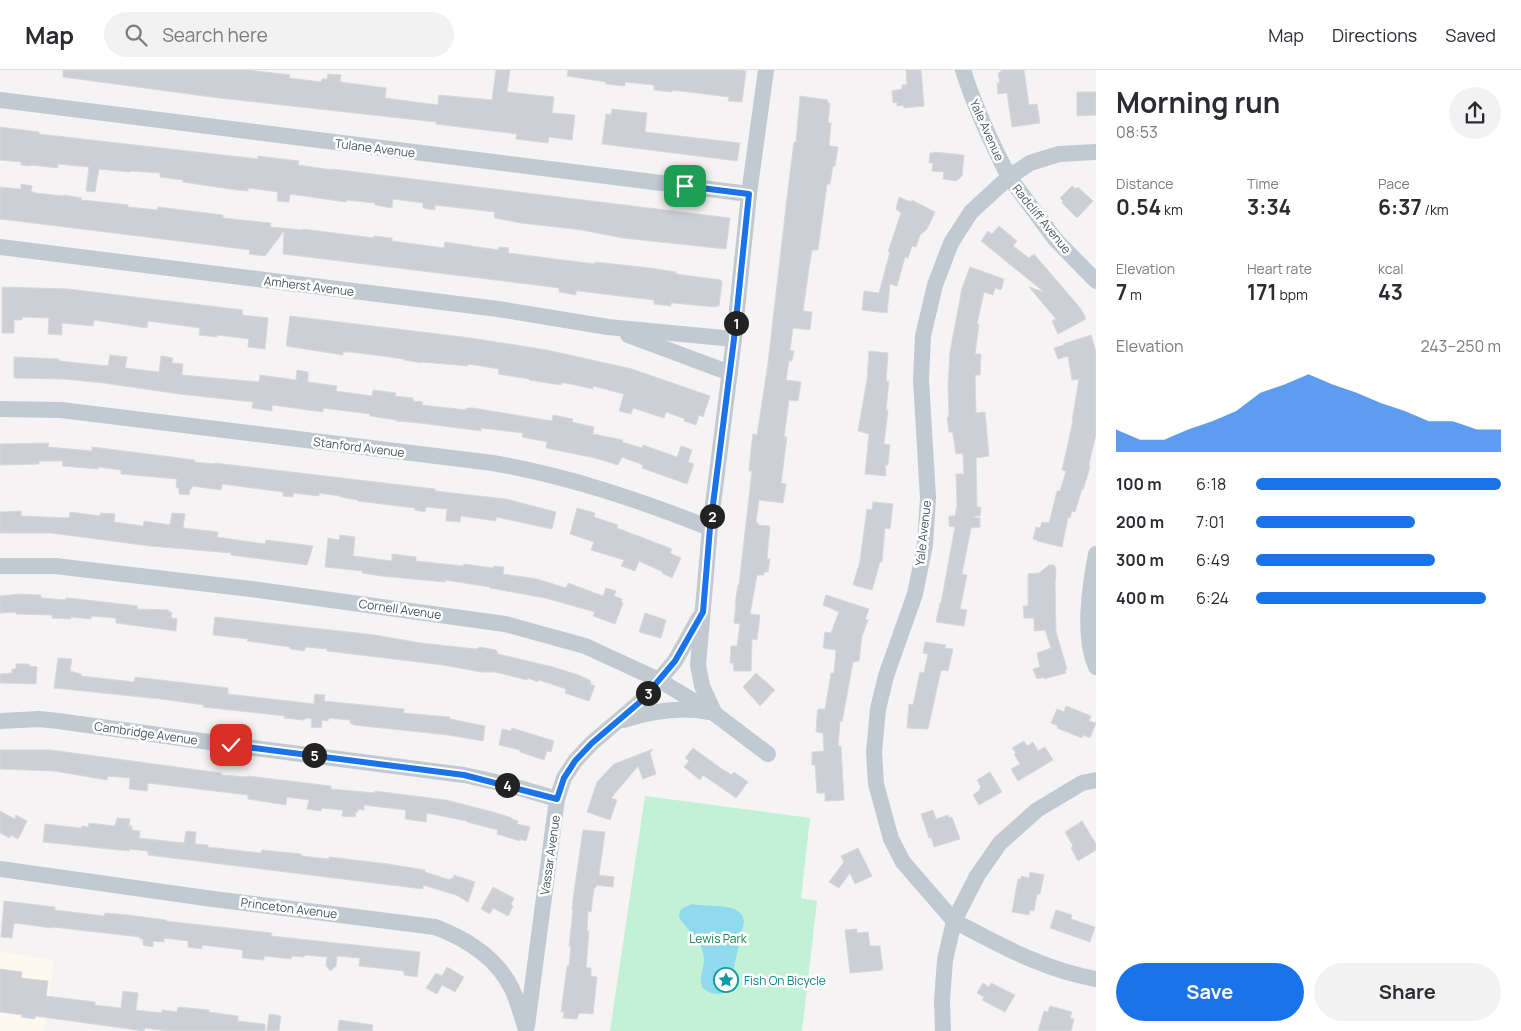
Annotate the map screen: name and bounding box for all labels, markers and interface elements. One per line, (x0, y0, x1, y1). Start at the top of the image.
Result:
search box (104, 12, 454, 57)
text: Map (25, 18, 74, 51)
icon: search (122, 21, 150, 49)
text: Search here (162, 22, 268, 48)
text: Map (1268, 23, 1304, 47)
text: Directions (1332, 23, 1417, 47)
text: Saved (1445, 23, 1496, 47)
text: Morning run (1116, 83, 1280, 121)
button: share (1449, 87, 1501, 139)
street label: Yale Avenue (966, 97, 1008, 163)
text: 08:53 (1116, 121, 1158, 143)
street label: Tulane Avenue (334, 135, 416, 161)
pin (664, 165, 706, 207)
icon: arrive (671, 172, 699, 200)
text: Distance (1116, 174, 1173, 193)
text: Time (1247, 174, 1279, 193)
text: Pace (1378, 174, 1410, 193)
street label: Radcliff Avenue (1009, 181, 1075, 257)
text: 0.54 (1116, 193, 1161, 221)
text: 3:34 (1247, 193, 1291, 221)
text: 6:37 (1378, 193, 1422, 221)
text: km (1161, 200, 1183, 219)
text: /km (1422, 200, 1449, 219)
text: Elevation (1116, 259, 1175, 278)
text: Heart rate (1247, 259, 1312, 278)
text: kcal (1378, 259, 1404, 278)
street label: Amherst Avenue (263, 272, 355, 300)
text: 7 (1116, 278, 1127, 306)
text: 171 (1247, 278, 1277, 306)
text: 43 (1378, 278, 1403, 306)
text: m (1127, 285, 1142, 304)
text: bpm (1277, 285, 1308, 304)
pin: 1 (724, 310, 748, 336)
text: 1 (733, 314, 740, 333)
text: Elevation (1116, 335, 1184, 357)
text: 243–250 m (1420, 335, 1501, 357)
street label: Stanford Avenue (312, 433, 406, 461)
text: 100 m (1116, 473, 1162, 495)
text: 6:18 (1196, 473, 1226, 495)
street label: Yale Avenue (911, 499, 935, 567)
pin: 2 (700, 504, 724, 528)
text: 2 (708, 507, 717, 526)
text: 200 m (1116, 511, 1164, 533)
text: 7:01 (1196, 511, 1225, 533)
text: 300 m (1116, 549, 1164, 571)
text: 6:49 (1196, 549, 1230, 571)
text: 400 m (1116, 587, 1164, 609)
text: 6:24 (1196, 587, 1229, 609)
street label: Cornell Avenue (358, 595, 442, 623)
pin: 3 (636, 680, 660, 706)
text: 3 (644, 684, 653, 703)
street label: Cambridge Avenue (93, 717, 199, 749)
pin (210, 724, 252, 766)
icon: check (217, 731, 245, 759)
pin: 5 (302, 742, 326, 768)
text: 5 (310, 746, 319, 765)
pin: 4 (494, 772, 520, 798)
text: 4 (503, 776, 512, 795)
street label: Vassar Avenue (536, 814, 564, 896)
street label: Princeton Avenue (240, 894, 338, 922)
park label: Lewis Park (689, 930, 748, 947)
button: Save (1116, 963, 1304, 1021)
button: Share (1314, 963, 1501, 1021)
place icon: Fish On Bicycle (713, 967, 739, 993)
place label: Fish On Bicycle (744, 972, 826, 989)

